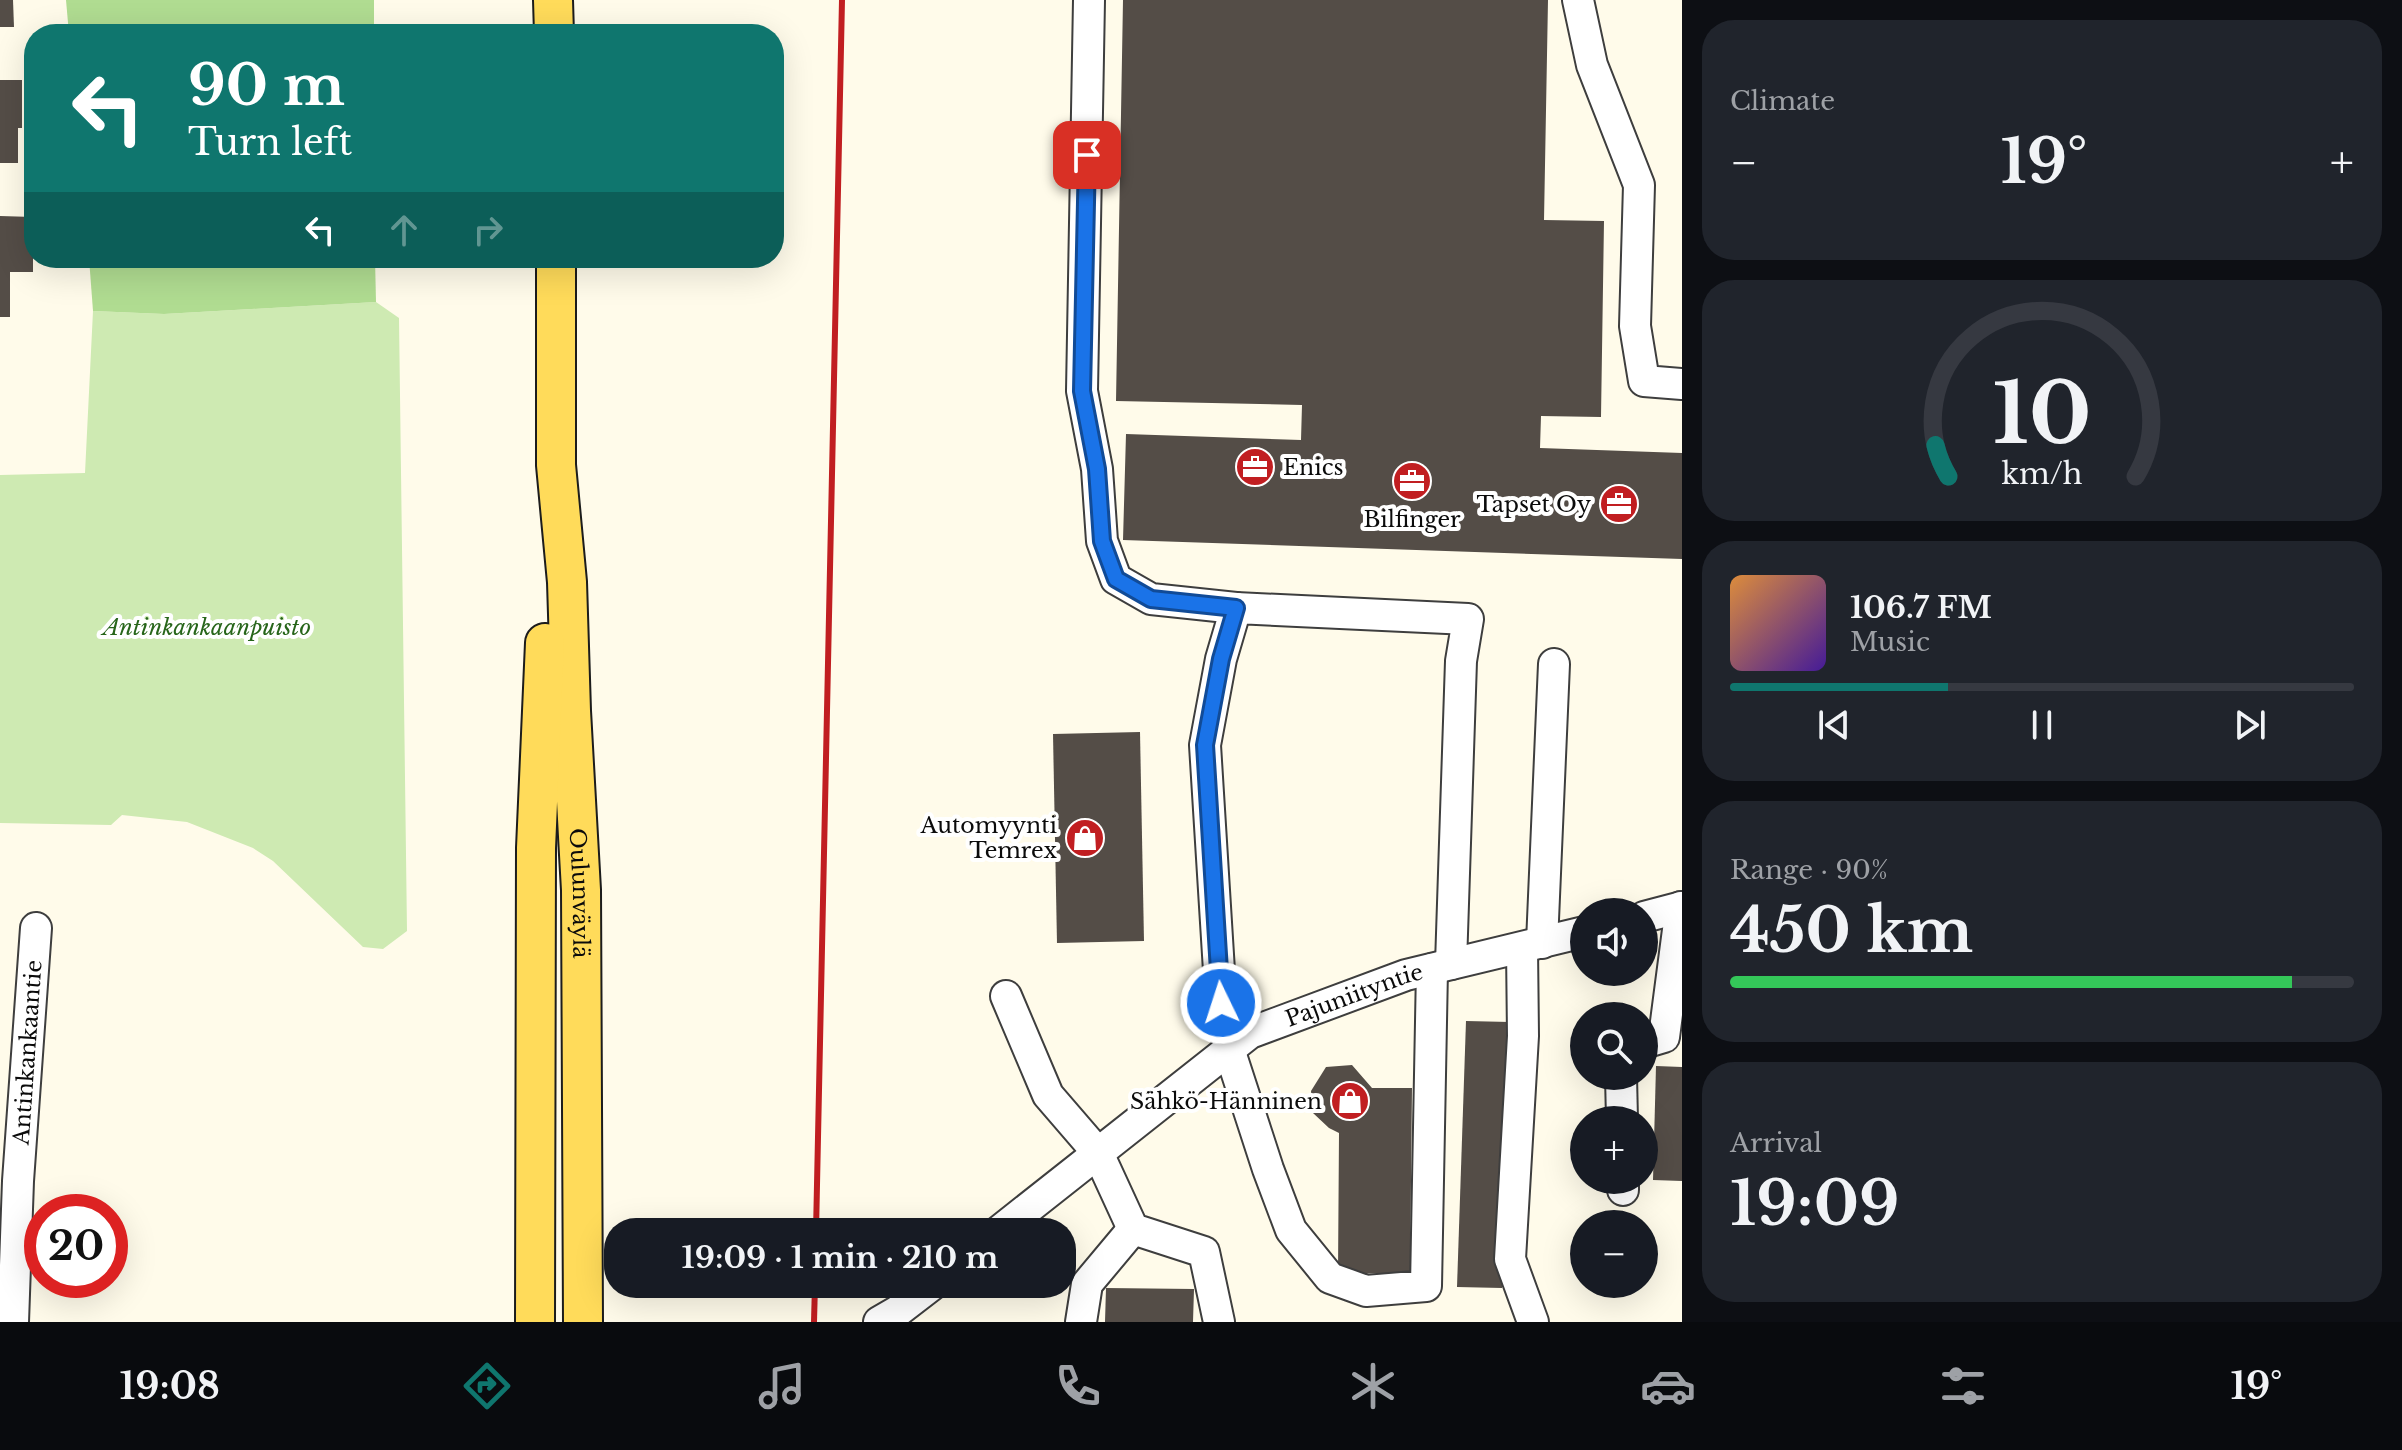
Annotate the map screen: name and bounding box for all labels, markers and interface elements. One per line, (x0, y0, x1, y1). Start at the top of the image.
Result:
text: 90 m (188, 51, 345, 120)
icon: left (56, 56, 160, 160)
text: Climate (1730, 85, 1835, 117)
text: Turn left (188, 120, 352, 165)
pin (1053, 121, 1121, 189)
text: 19° (2001, 125, 2087, 199)
icon: arrive (1065, 133, 1109, 177)
text: − (1730, 135, 1758, 190)
text: + (2330, 135, 2354, 190)
icon: left (298, 208, 342, 252)
icon: ahead (382, 208, 426, 252)
icon: right (466, 208, 510, 252)
text: 10 (1992, 361, 2092, 464)
office icon: Enics (1234, 446, 1276, 488)
place label: Enics (1283, 454, 1343, 481)
text: km/h (2001, 456, 2083, 492)
office icon: Bilfinger (1391, 460, 1433, 502)
office icon: Tapset Oy (1598, 483, 1640, 525)
place label: Tapset Oy (1476, 491, 1591, 518)
place label: Bilfinger (1363, 506, 1461, 533)
text: 106.7 FM (1850, 589, 1992, 626)
park label: Antinkankaanpuisto (100, 614, 311, 641)
text: Music (1850, 626, 1930, 658)
icon: previous (1812, 703, 1856, 747)
icon: pause (2020, 703, 2064, 747)
icon: next (2228, 703, 2272, 747)
place label: Automyynti Temrex (920, 812, 1058, 864)
shop icon: Automyynti Temrex (1064, 817, 1106, 859)
street label: Oulunväylä (564, 827, 595, 959)
text: Range · 90% (1730, 854, 1888, 886)
text: 450 km (1730, 894, 1973, 968)
map controls (1570, 898, 1658, 1298)
button: sound (1570, 898, 1658, 986)
street label: Pajuniityntie (1281, 958, 1426, 1032)
street label: Antinkankaantie (7, 959, 47, 1147)
position arrow (1179, 961, 1263, 1045)
button: search (1570, 1002, 1658, 1090)
shop icon: Sähkö-Hänninen (1329, 1080, 1371, 1122)
place label: Sähkö-Hänninen (1130, 1088, 1322, 1115)
button: + (1570, 1106, 1658, 1194)
text: Arrival (1730, 1127, 1822, 1159)
text: 19:09 (1730, 1167, 1899, 1241)
speed limit sign: 20 (24, 1194, 128, 1298)
button: − (1570, 1210, 1658, 1298)
text: 19:09 · 1 min · 210 m (682, 1239, 998, 1276)
icon: directions (459, 1358, 515, 1414)
icon: music (754, 1358, 810, 1414)
icon: phone (1050, 1358, 1106, 1414)
icon: climate (1345, 1358, 1401, 1414)
icon: car (1640, 1358, 1696, 1414)
icon: filters (1935, 1358, 1991, 1414)
text: 19:08 (120, 1364, 220, 1409)
text: 19° (2230, 1364, 2282, 1409)

